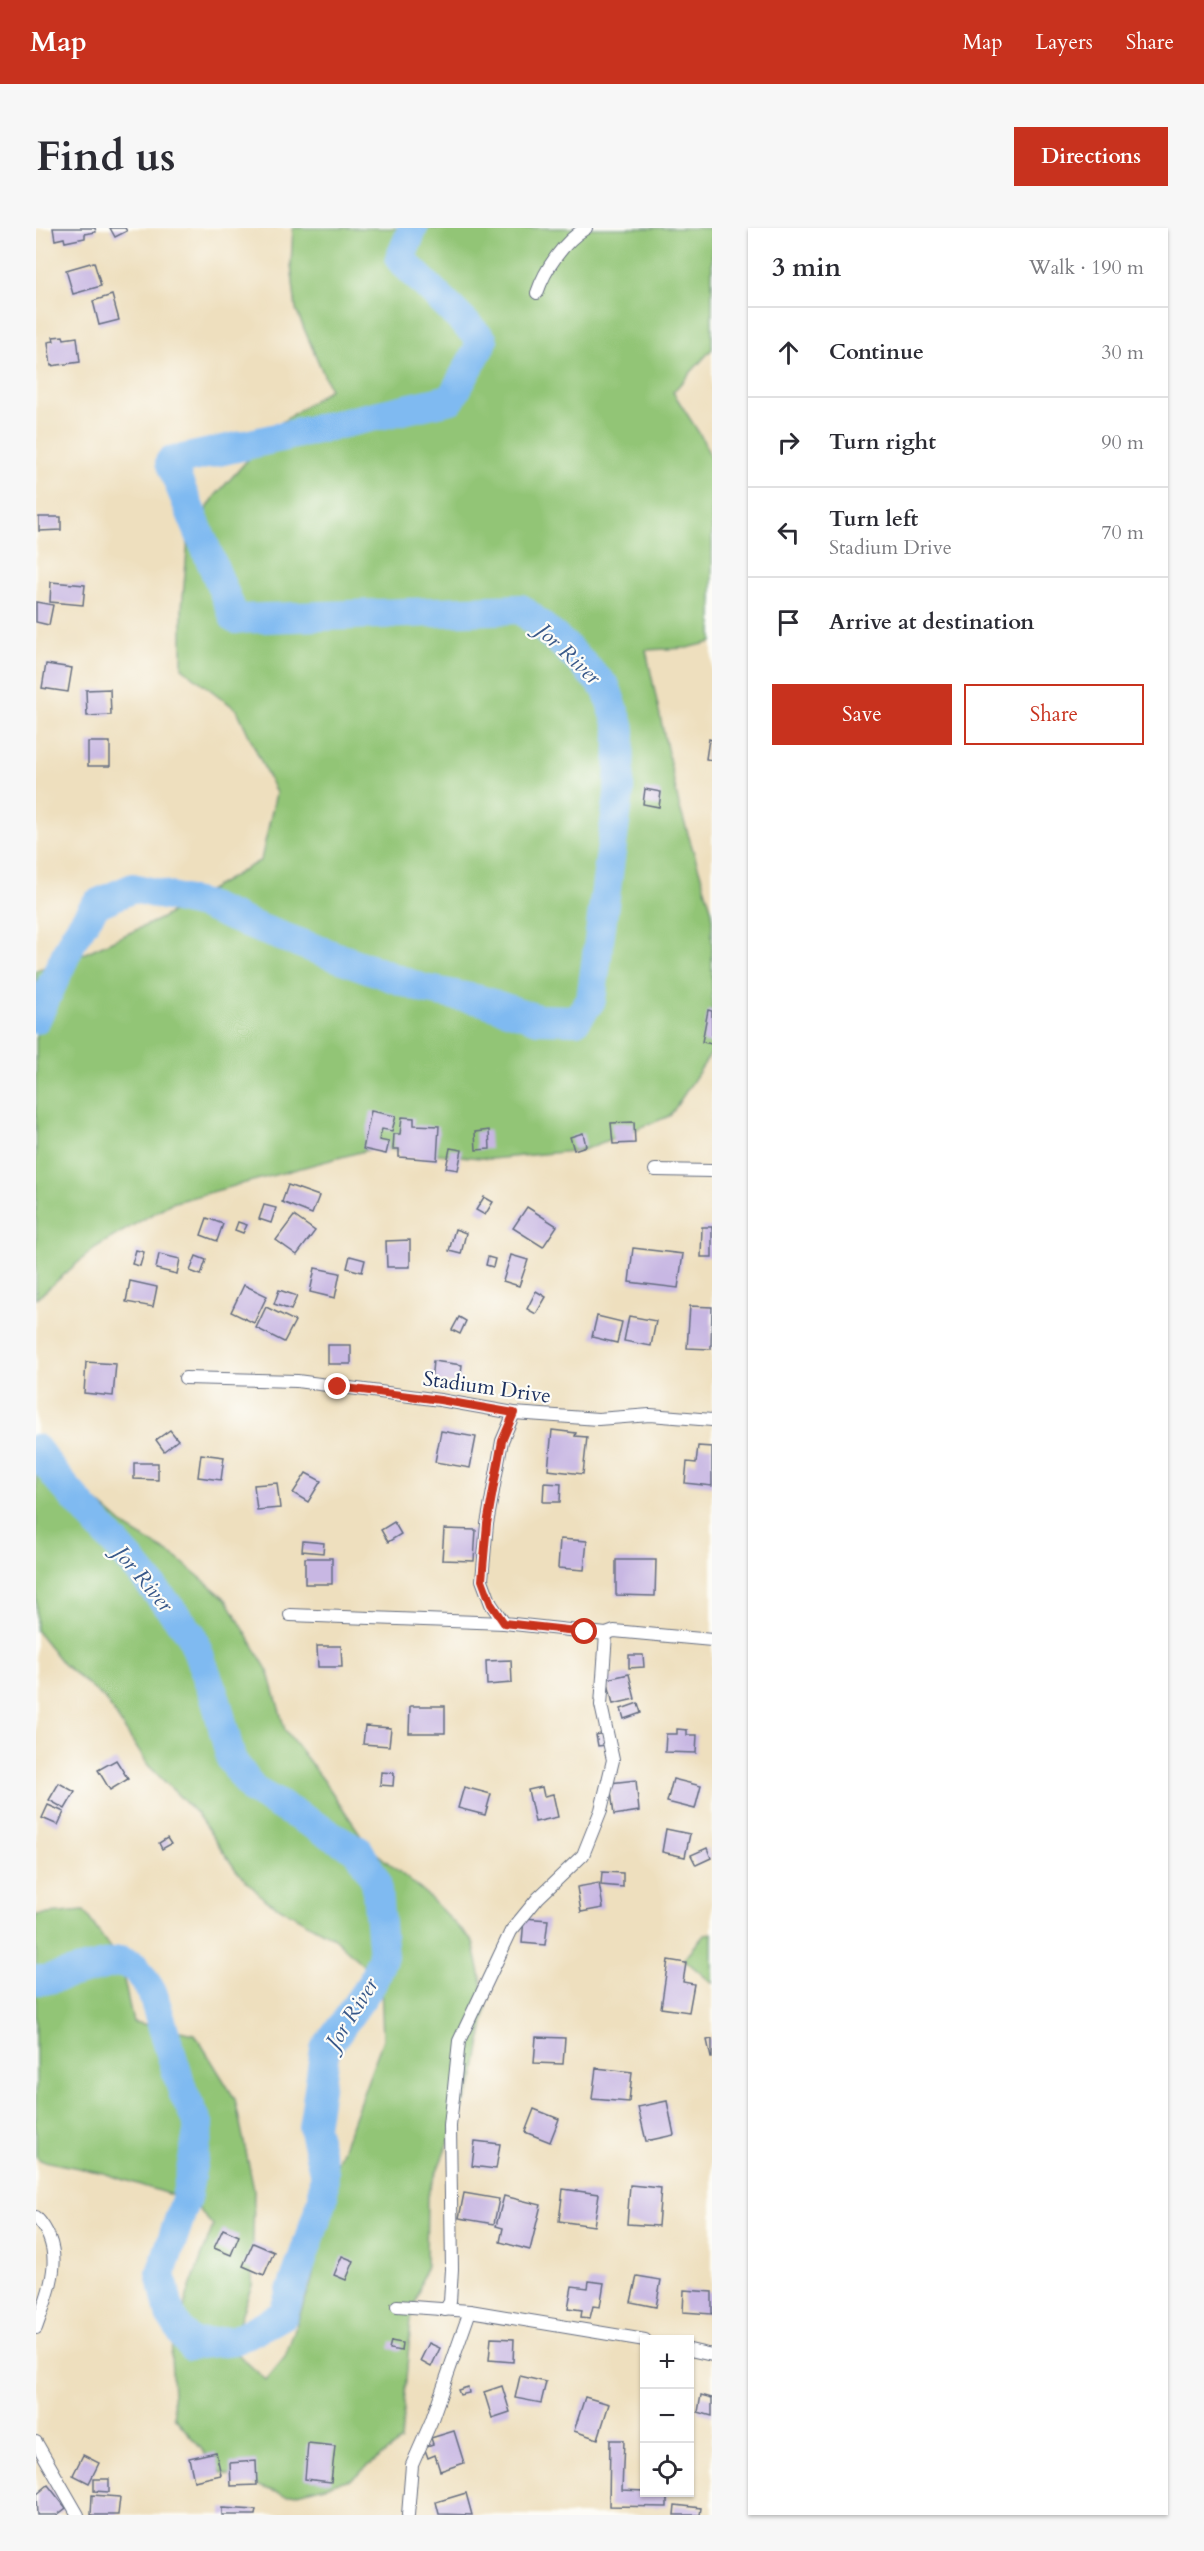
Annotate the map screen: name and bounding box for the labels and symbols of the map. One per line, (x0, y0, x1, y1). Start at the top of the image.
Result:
water label: Jor River (526, 613, 608, 692)
street label: Stadium Drive (421, 1364, 553, 1411)
route end (324, 1373, 350, 1399)
water label: Jor River (103, 1535, 180, 1619)
route start (571, 1618, 597, 1644)
water label: Jor River (316, 1972, 386, 2059)

